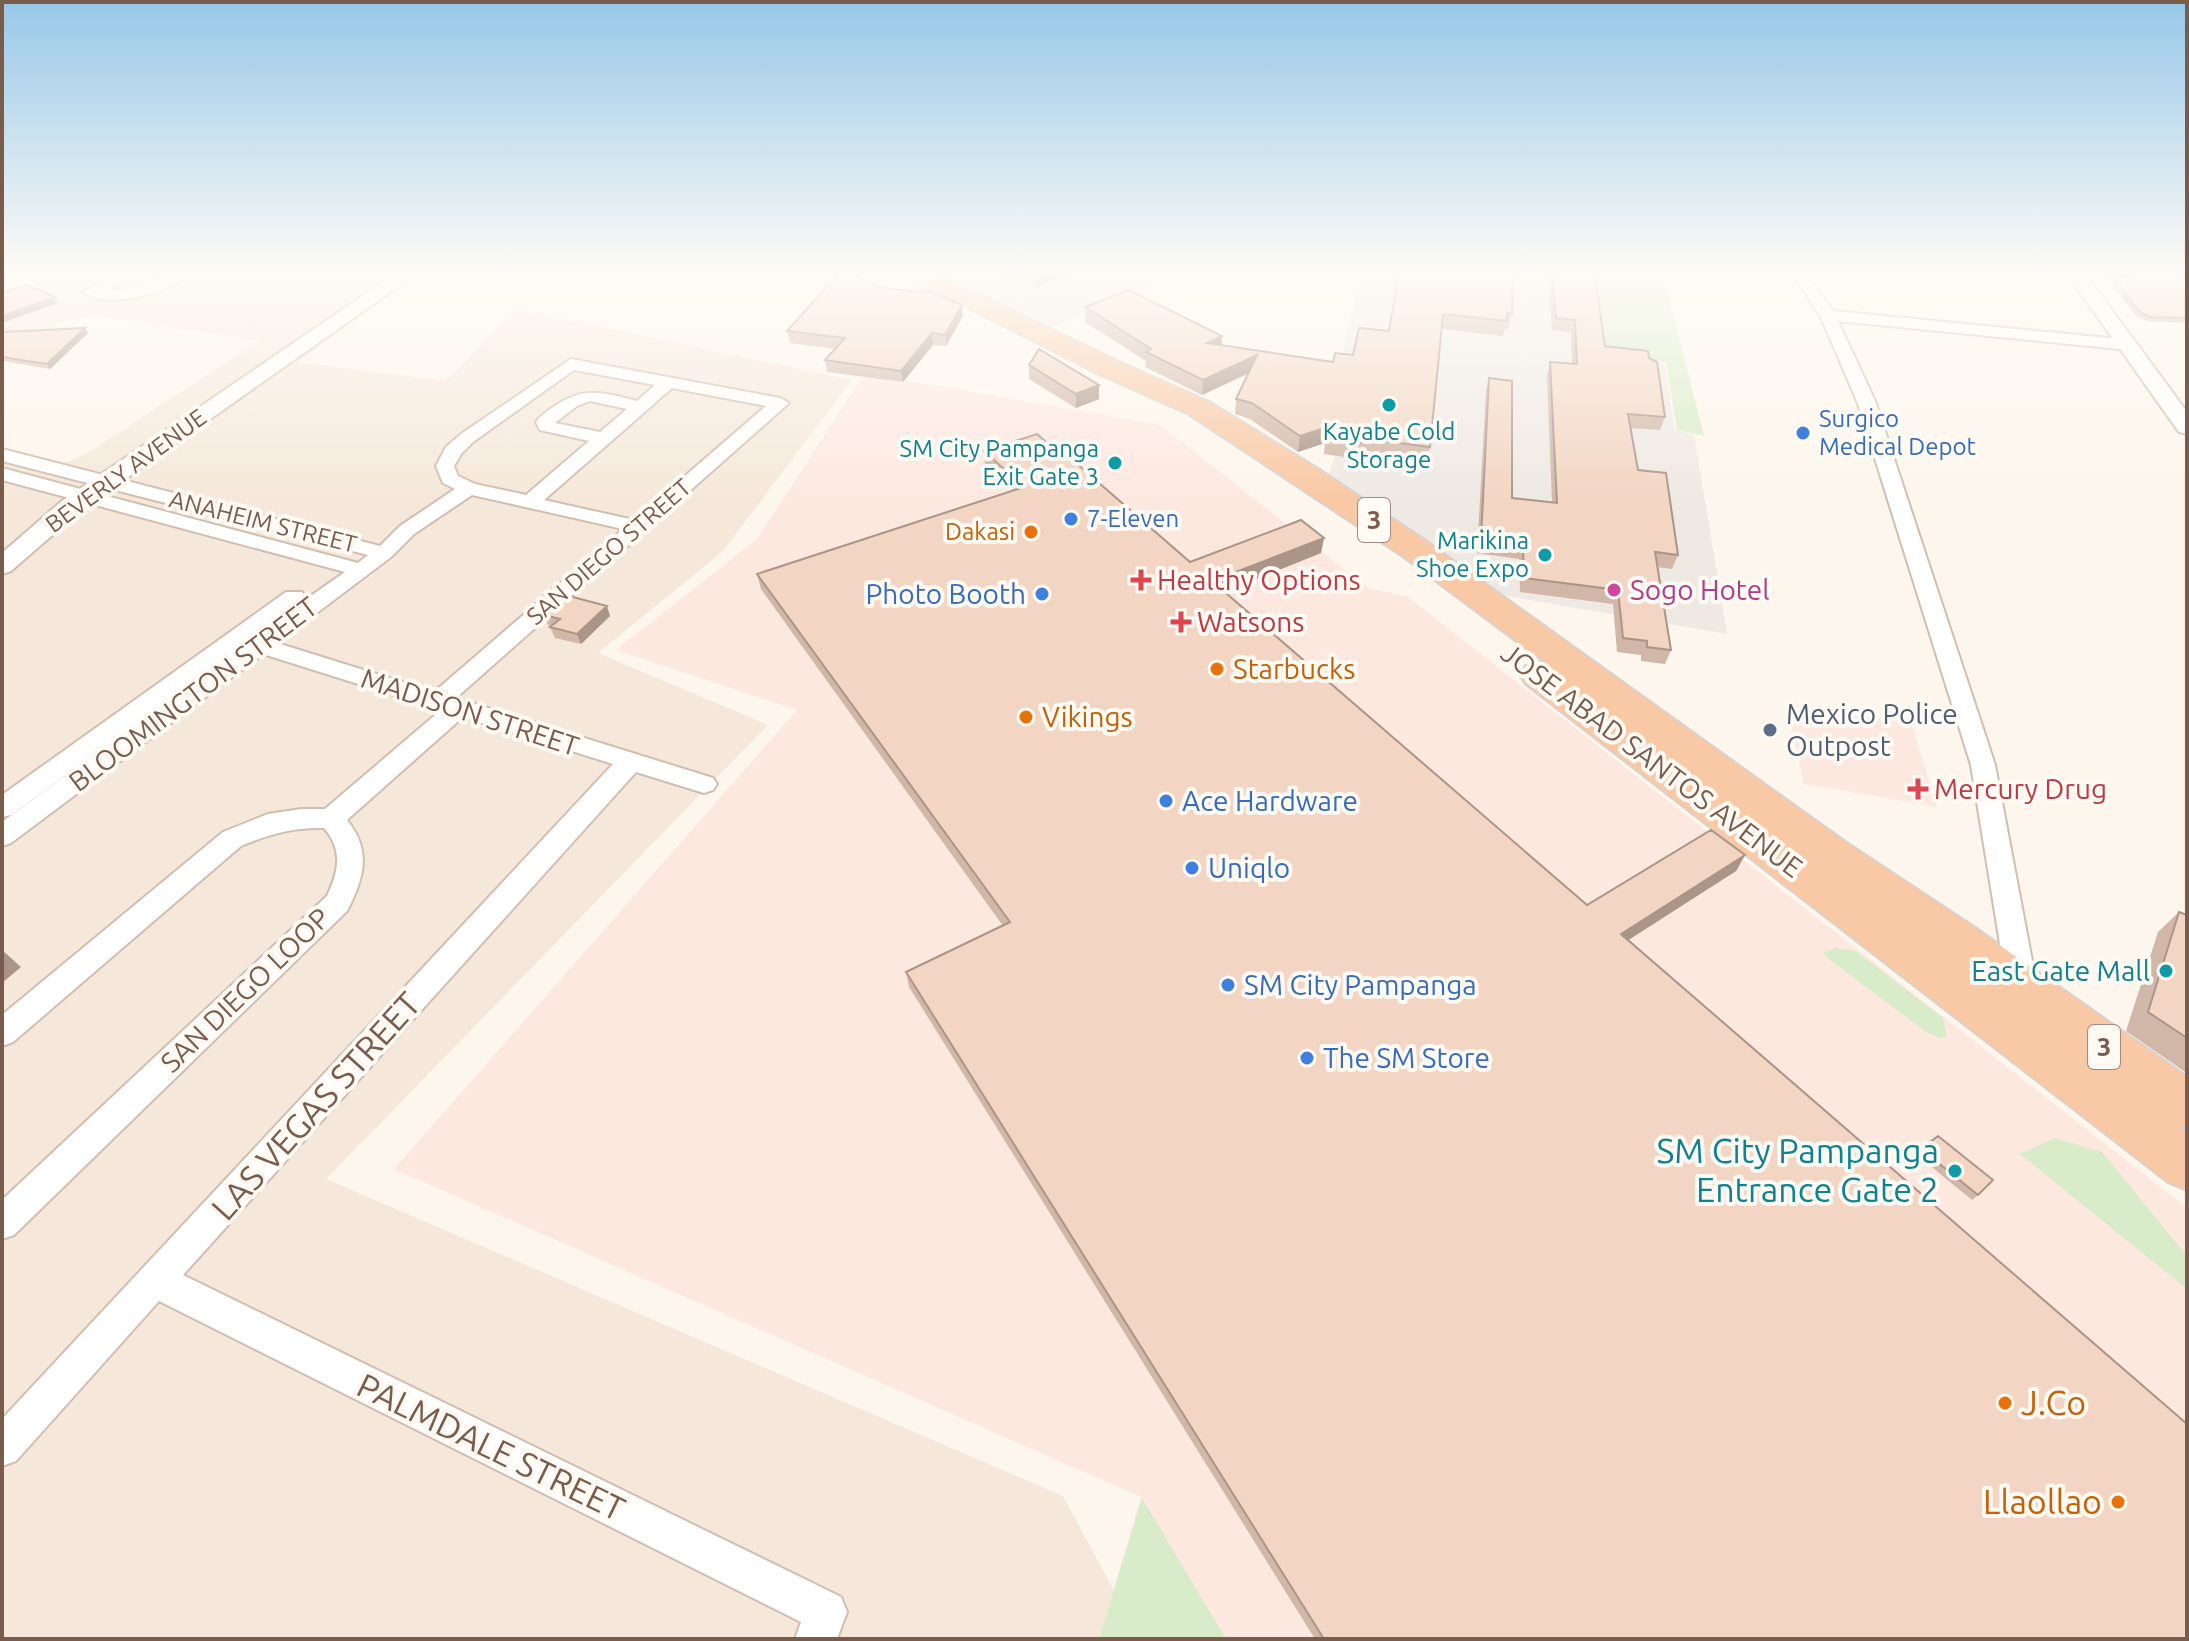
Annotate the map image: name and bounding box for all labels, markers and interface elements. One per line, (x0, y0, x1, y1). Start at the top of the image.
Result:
marker: Kayabe Cold Storage (1380, 396, 1398, 414)
street label: BEVERLY AVENUE (40, 403, 211, 538)
place label: Surgico Medical Depot (1819, 405, 1976, 460)
place label: Kayabe Cold Storage (1323, 418, 1455, 473)
marker: Surgico Medical Depot (1794, 424, 1812, 442)
place label: SM City Pampanga Exit Gate 3 (900, 435, 1099, 490)
marker: SM City Pampanga Exit Gate 3 (1106, 454, 1124, 472)
street label: SAN DIEGO STREET (521, 473, 696, 630)
street label: ANAHEIM STREET (167, 485, 360, 558)
road number: 3 (1358, 498, 1390, 542)
place label: 7-Eleven (1087, 505, 1179, 532)
marker: 7-Eleven (1062, 510, 1080, 528)
place label: Dakasi (945, 518, 1015, 545)
marker: Dakasi (1022, 523, 1040, 541)
place label: Marikina Shoe Expo (1416, 527, 1529, 582)
marker: Marikina Shoe Expo (1536, 546, 1554, 564)
place label: Healthy Options (1157, 564, 1361, 595)
marker: Healthy Options (1132, 571, 1150, 589)
place label: Sogo Hotel (1630, 574, 1770, 605)
place label: Photo Booth (866, 578, 1026, 609)
marker: Sogo Hotel (1605, 581, 1623, 599)
marker: Photo Booth (1033, 585, 1051, 603)
street label: BLOOMINGTON STREET (63, 590, 323, 797)
place label: Watsons (1197, 606, 1304, 637)
marker: Watsons (1172, 613, 1190, 631)
street label: JOSE ABAD SANTOS AVENUE (1496, 636, 1809, 883)
place label: Starbucks (1233, 653, 1355, 684)
marker: Starbucks (1208, 660, 1226, 678)
street label: MADISON STREET (357, 662, 583, 761)
place label: Mexico Police Outpost (1786, 698, 1958, 761)
place label: Vikings (1042, 701, 1133, 732)
marker: Vikings (1017, 708, 1035, 726)
marker: Mexico Police Outpost (1761, 721, 1779, 739)
place label: Mercury Drug (1934, 773, 2107, 804)
marker: Mercury Drug (1909, 780, 1927, 798)
place label: Ace Hardware (1182, 785, 1358, 816)
marker: Ace Hardware (1157, 792, 1175, 810)
place label: Uniqlo (1208, 852, 1290, 883)
marker: Uniqlo (1183, 859, 1201, 877)
street label: SAN DIEGO LOOP (154, 901, 335, 1078)
place label: East Gate Mall (1971, 955, 2150, 986)
marker: East Gate Mall (2157, 962, 2175, 980)
place label: SM City Pampanga (1244, 969, 1477, 1000)
marker: SM City Pampanga (1219, 976, 1237, 994)
street label: LAS VEGAS STREET (203, 984, 427, 1227)
road number: 3 (2088, 1025, 2120, 1069)
place label: The SM Store (1323, 1042, 1490, 1073)
marker: The SM Store (1298, 1049, 1316, 1067)
place label: SM City Pampanga Entrance Gate 2 (1657, 1131, 1939, 1208)
marker: SM City Pampanga Entrance Gate 2 (1946, 1162, 1964, 1180)
street label: PALMDALE STREET (352, 1365, 631, 1527)
place label: J.Co (2021, 1383, 2086, 1421)
marker: J.Co (1996, 1394, 2014, 1412)
place label: Llaollao (1983, 1482, 2102, 1520)
marker: Llaollao (2109, 1493, 2127, 1511)

